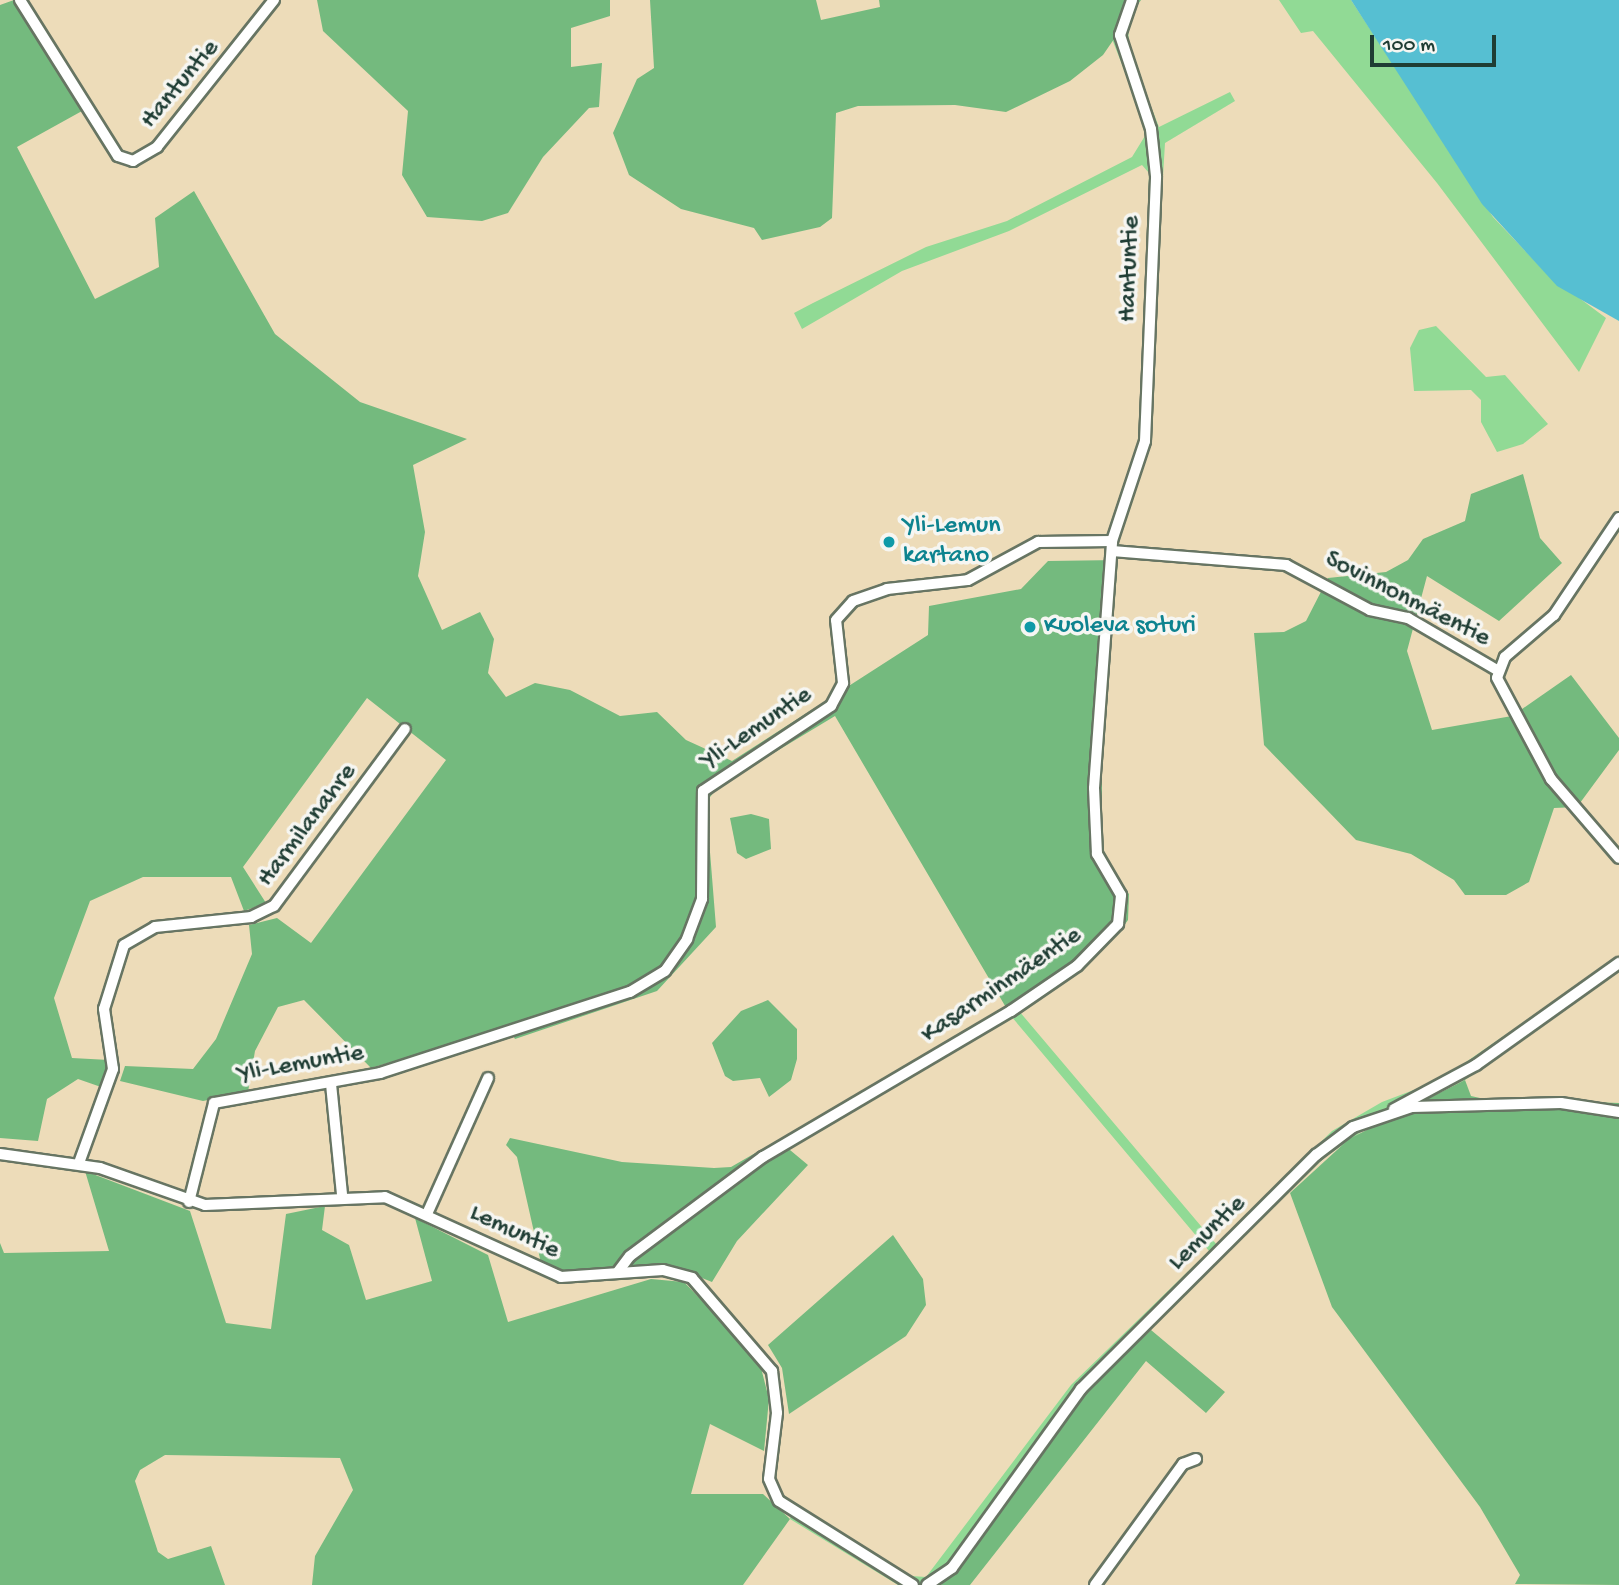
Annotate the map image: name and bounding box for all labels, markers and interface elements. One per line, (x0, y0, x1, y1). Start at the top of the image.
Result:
scale bar (1374, 21, 1500, 65)
street label: Hantuntie (135, 34, 227, 136)
text: 100 m (1383, 34, 1435, 59)
street label: Hantuntie (1114, 215, 1148, 323)
place label: Yli-Lemun kartano (903, 511, 1001, 572)
marker: Yli-Lemun kartano (881, 534, 897, 550)
street label: Sovinnonmäentie (1319, 545, 1495, 655)
place label: Kuoleva soturi (1044, 611, 1196, 643)
marker: Kuoleva soturi (1022, 619, 1038, 635)
street label: Yli-Lemuntie (696, 681, 818, 777)
street label: Harmilanahre (252, 758, 364, 894)
street label: Kasarminmäentie (916, 921, 1088, 1051)
street label: Yli-Lemuntie (236, 1039, 366, 1091)
street label: Lemuntie (1163, 1190, 1253, 1278)
street label: Lemuntie (464, 1199, 564, 1267)

